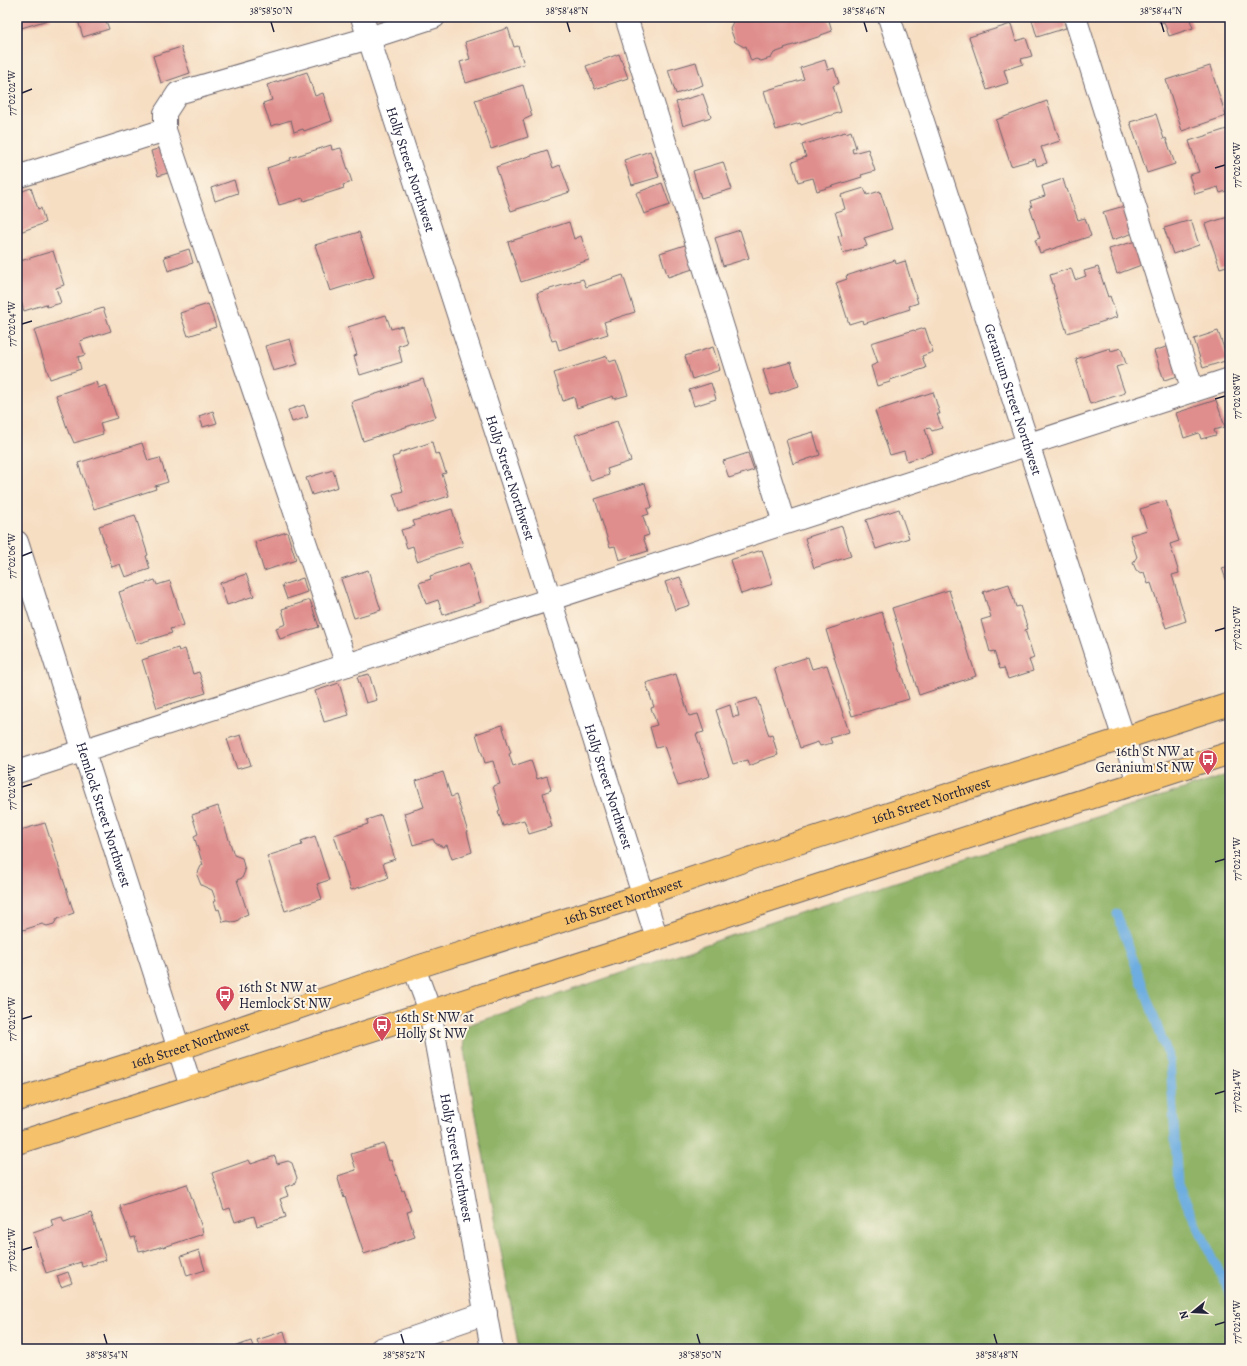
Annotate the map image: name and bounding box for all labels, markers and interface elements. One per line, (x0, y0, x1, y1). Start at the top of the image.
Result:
text: 38°58'50"N (250, 4, 292, 17)
text: 38°58'48"N (546, 4, 588, 17)
text: 38°58'46"N (843, 4, 885, 17)
text: 38°58'44"N (1140, 4, 1182, 17)
text: 77°02'02"W (5, 70, 18, 116)
street label: Holly Street Northwest (382, 104, 440, 235)
text: 77°02'06"W (1230, 142, 1243, 188)
text: 77°02'04"W (5, 301, 18, 347)
street label: Geranium Street Northwest (979, 321, 1047, 478)
text: 77°02'08"W (1230, 372, 1243, 419)
street label: Holly Street Northwest (481, 413, 540, 543)
text: 77°02'06"W (5, 533, 18, 579)
text: 77°02'10"W (1230, 605, 1243, 650)
street label: Holly Street Northwest (580, 721, 637, 852)
street label: Hemlock Street Northwest (71, 739, 136, 890)
place label: 16th St NW at Geranium St NW (1095, 742, 1195, 777)
bus stop icon: 16th St NW at Geranium St NW (1197, 748, 1219, 776)
text: 77°02'08"W (5, 763, 18, 810)
street label: 16th Street Northwest (869, 773, 993, 829)
text: 77°02'12"W (1230, 836, 1243, 881)
street label: 16th Street Northwest (562, 873, 685, 930)
place label: 16th St NW at Hemlock St NW (239, 978, 332, 1013)
bus stop icon: 16th St NW at Hemlock St NW (214, 984, 236, 1012)
text: 77°02'10"W (5, 996, 18, 1041)
place label: 16th St NW at Holly St NW (396, 1008, 474, 1043)
bus stop icon: 16th St NW at Holly St NW (371, 1014, 393, 1042)
street label: 16th Street Northwest (129, 1016, 252, 1073)
text: 77°02'14"W (1230, 1069, 1243, 1113)
street label: Holly Street Northwest (435, 1092, 478, 1224)
text: 77°02'12"W (5, 1227, 18, 1272)
north arrow (1173, 1292, 1213, 1332)
text: 77°02'16"W (1230, 1300, 1243, 1344)
text: N (1176, 1309, 1192, 1321)
text: 38°58'54"N (86, 1348, 128, 1361)
text: 38°58'52"N (383, 1348, 425, 1361)
text: 38°58'50"N (679, 1348, 721, 1361)
text: 38°58'48"N (976, 1348, 1018, 1361)

